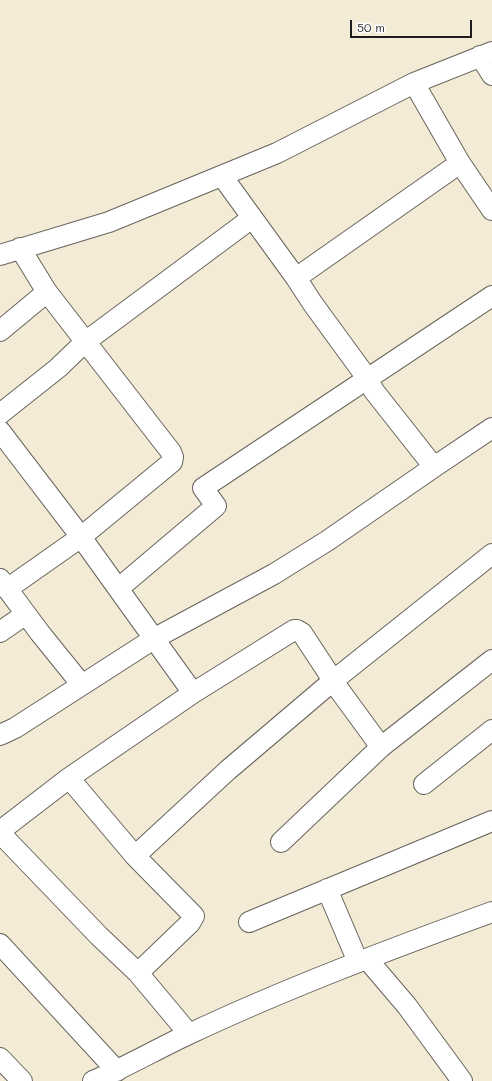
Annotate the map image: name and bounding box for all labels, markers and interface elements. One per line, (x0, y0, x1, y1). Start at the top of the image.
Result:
scale bar (352, 12, 474, 38)
text: 50 m (357, 19, 385, 35)

